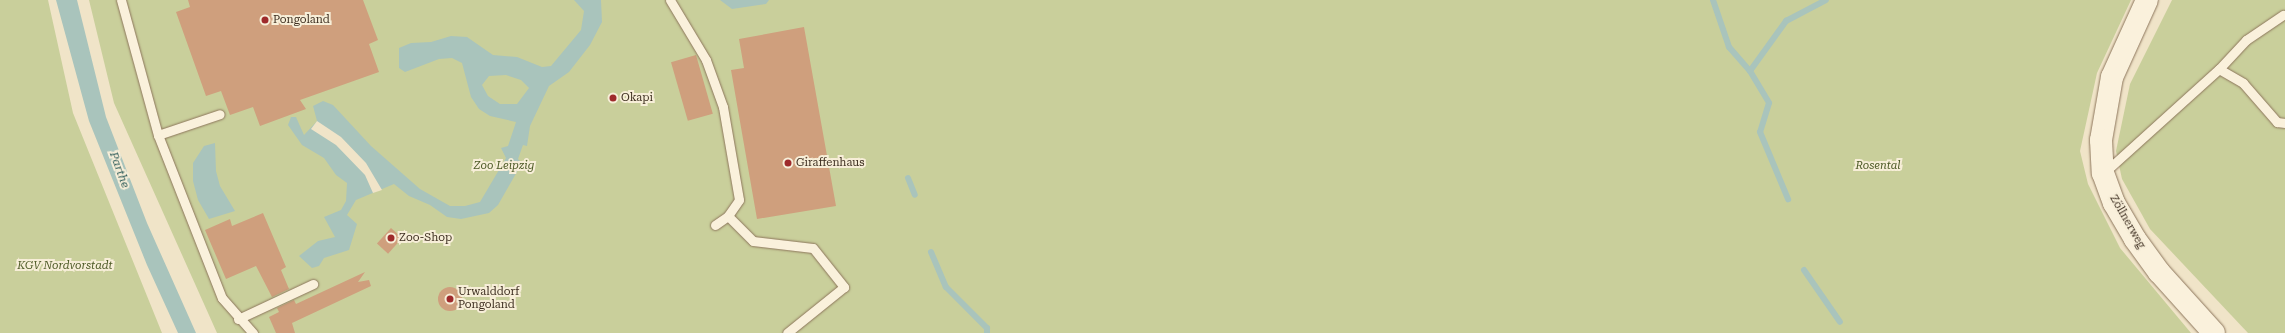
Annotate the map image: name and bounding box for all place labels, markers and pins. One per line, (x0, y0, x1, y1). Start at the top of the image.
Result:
place label: Pongoland (273, 13, 330, 27)
marker: Pongoland (260, 15, 270, 25)
place label: Okapi (621, 91, 653, 105)
marker: Okapi (608, 93, 618, 103)
place label: Giraffenhaus (796, 156, 864, 170)
marker: Giraffenhaus (783, 158, 793, 168)
place label: Zoo-Shop (399, 231, 452, 245)
marker: Zoo-Shop (386, 233, 396, 243)
place label: Urwalddorf Pongoland (458, 286, 519, 312)
marker: Urwalddorf Pongoland (445, 294, 455, 304)

